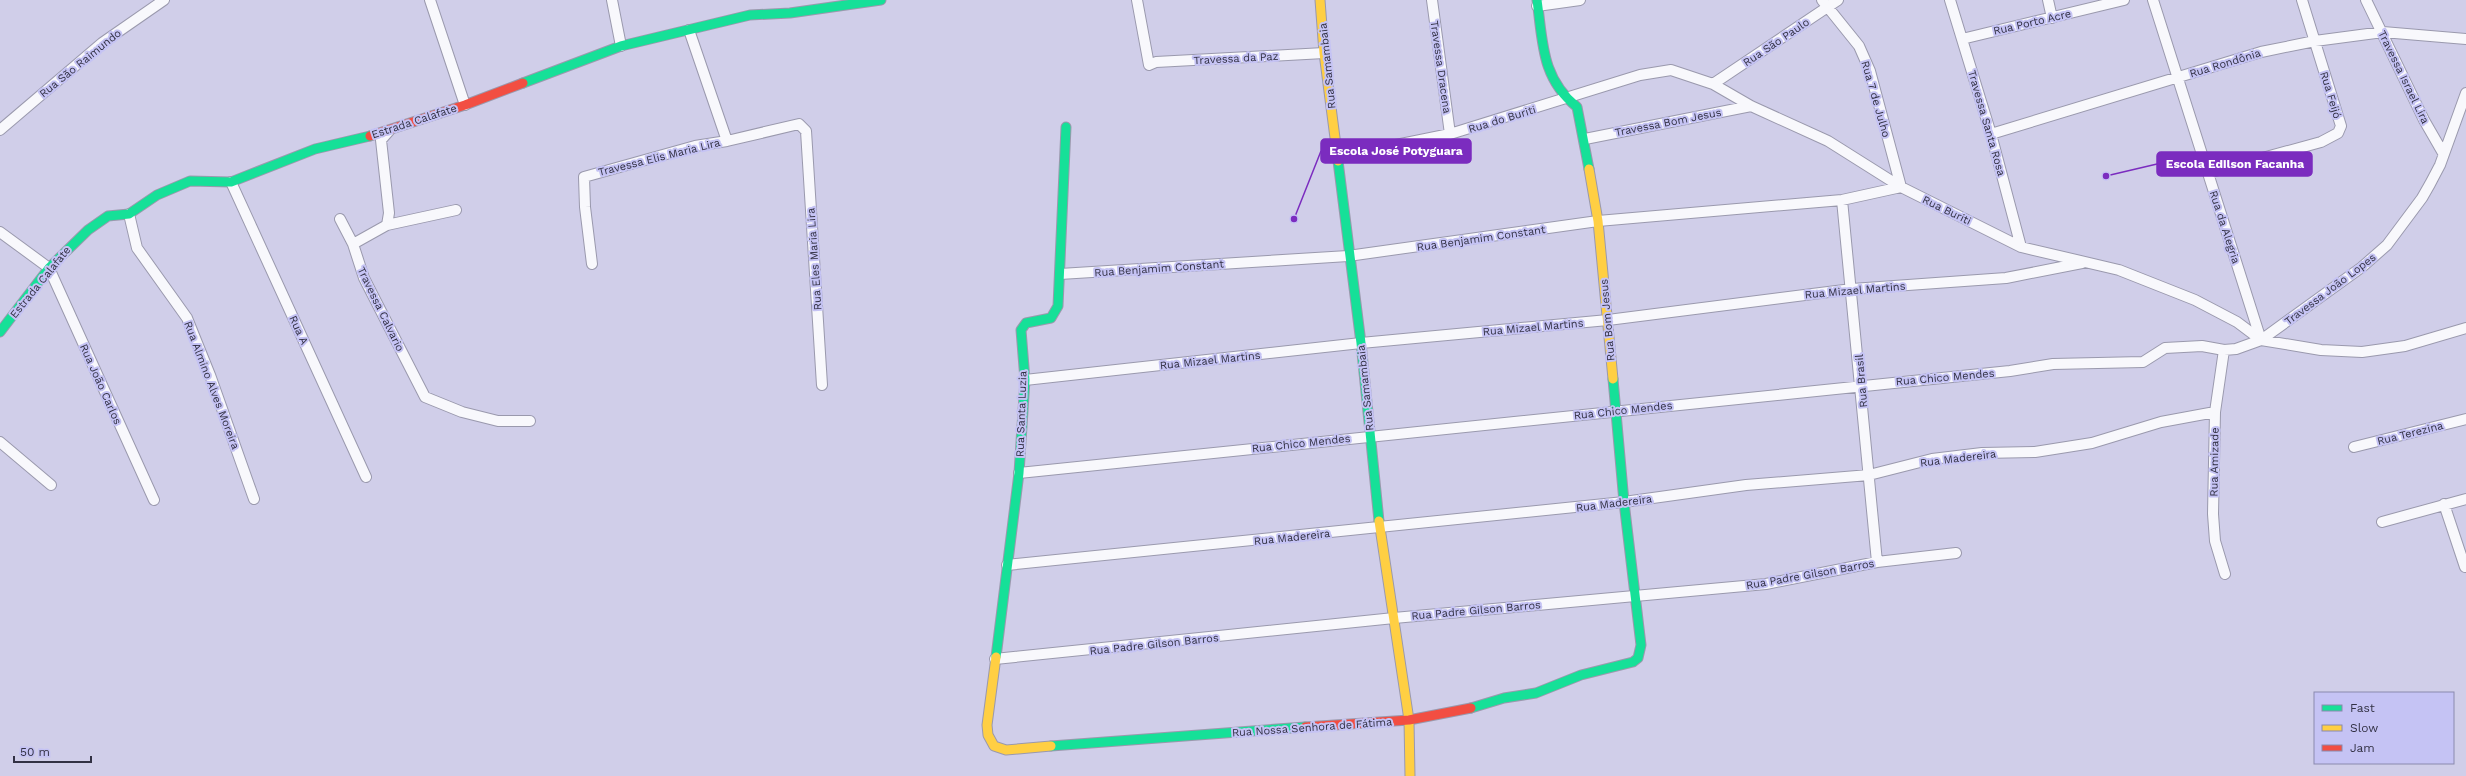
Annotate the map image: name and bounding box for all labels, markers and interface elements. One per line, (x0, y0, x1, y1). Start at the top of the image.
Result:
street label: Rua Porto Acre (1992, 7, 2072, 38)
street label: Rua São Paulo (1741, 16, 1812, 69)
street label: Travessa Dracena (1428, 20, 1453, 114)
street label: Rua Samambaia (1317, 22, 1338, 110)
street label: Rua São Raimundo (37, 26, 124, 100)
street label: Travessa Israel Lira (2375, 28, 2432, 126)
street label: Rua Rondônia (2188, 46, 2262, 80)
street label: Travessa da Paz (1193, 50, 1279, 67)
street label: Rua 7 de Julho (1858, 59, 1893, 139)
street label: Travessa Santa Rosa (1965, 69, 2008, 178)
street label: Rua Feijó (2317, 70, 2344, 120)
street label: Estrada Calafate (370, 102, 458, 141)
street label: Rua do Buriti (1467, 103, 1538, 136)
street label: Travessa Bom Jesus (1614, 106, 1723, 139)
street label: Travessa Elis Maria Lira (597, 136, 721, 179)
callout: Escola José Potyguara (1321, 139, 1471, 163)
text: Escola José Potyguara (1329, 144, 1463, 158)
callout: Escola Edilson Facanha (2157, 152, 2312, 176)
text: Escola Edilson Facanha (2166, 157, 2304, 171)
street label: Rua da Alegria (2207, 189, 2243, 265)
street label: Rua Buriti (1920, 193, 1973, 228)
street label: Rua Eles Maria Lira (804, 207, 825, 311)
street label: Rua Benjamim Constant (1416, 223, 1547, 254)
street label: Estrada Calafate (7, 244, 73, 321)
street label: Travessa João Lopes (2282, 251, 2379, 328)
street label: Rua Benjamim Constant (1094, 257, 1225, 280)
street label: Travessa Calvario (354, 265, 407, 354)
street label: Rua Bom Jesus (1597, 278, 1618, 362)
street label: Rua Mizael Martins (1804, 280, 1906, 301)
street label: Rua A (286, 314, 311, 347)
street label: Rua Mizael Martins (1482, 317, 1584, 338)
street label: Rua Almino Alves Moreira (181, 319, 242, 451)
street label: Rua João Carlos (77, 342, 124, 427)
street label: Rua Samambaia (1355, 344, 1376, 432)
street label: Rua Mizael Martins (1159, 349, 1261, 372)
street label: Rua Brasil (1853, 353, 1870, 408)
street label: Rua Chico Mendes (1895, 367, 1995, 388)
street label: Rua Santa Luzia (1013, 371, 1030, 457)
street label: Rua Chico Mendes (1573, 399, 1673, 422)
street label: Rua Terezina (2376, 419, 2445, 448)
street label: Rua Amizade (2207, 427, 2222, 497)
street label: Rua Chico Mendes (1251, 432, 1351, 455)
street label: Rua Madereira (1919, 447, 1997, 470)
street label: Rua Madereira (1575, 492, 1653, 515)
street label: Rua Madereira (1253, 527, 1331, 548)
street label: Rua Padre Gilson Barros (1745, 557, 1875, 592)
street label: Rua Padre Gilson Barros (1411, 598, 1541, 623)
street label: Rua Padre Gilson Barros (1089, 631, 1219, 658)
legend (2314, 692, 2454, 764)
text: Fast (2350, 701, 2375, 715)
street label: Rua Nossa Senhora de Fátima (1231, 715, 1393, 740)
text: Slow (2350, 721, 2378, 735)
scale bar (14, 738, 91, 764)
text: Jam (2350, 741, 2375, 755)
text: 50 m (20, 745, 50, 759)

